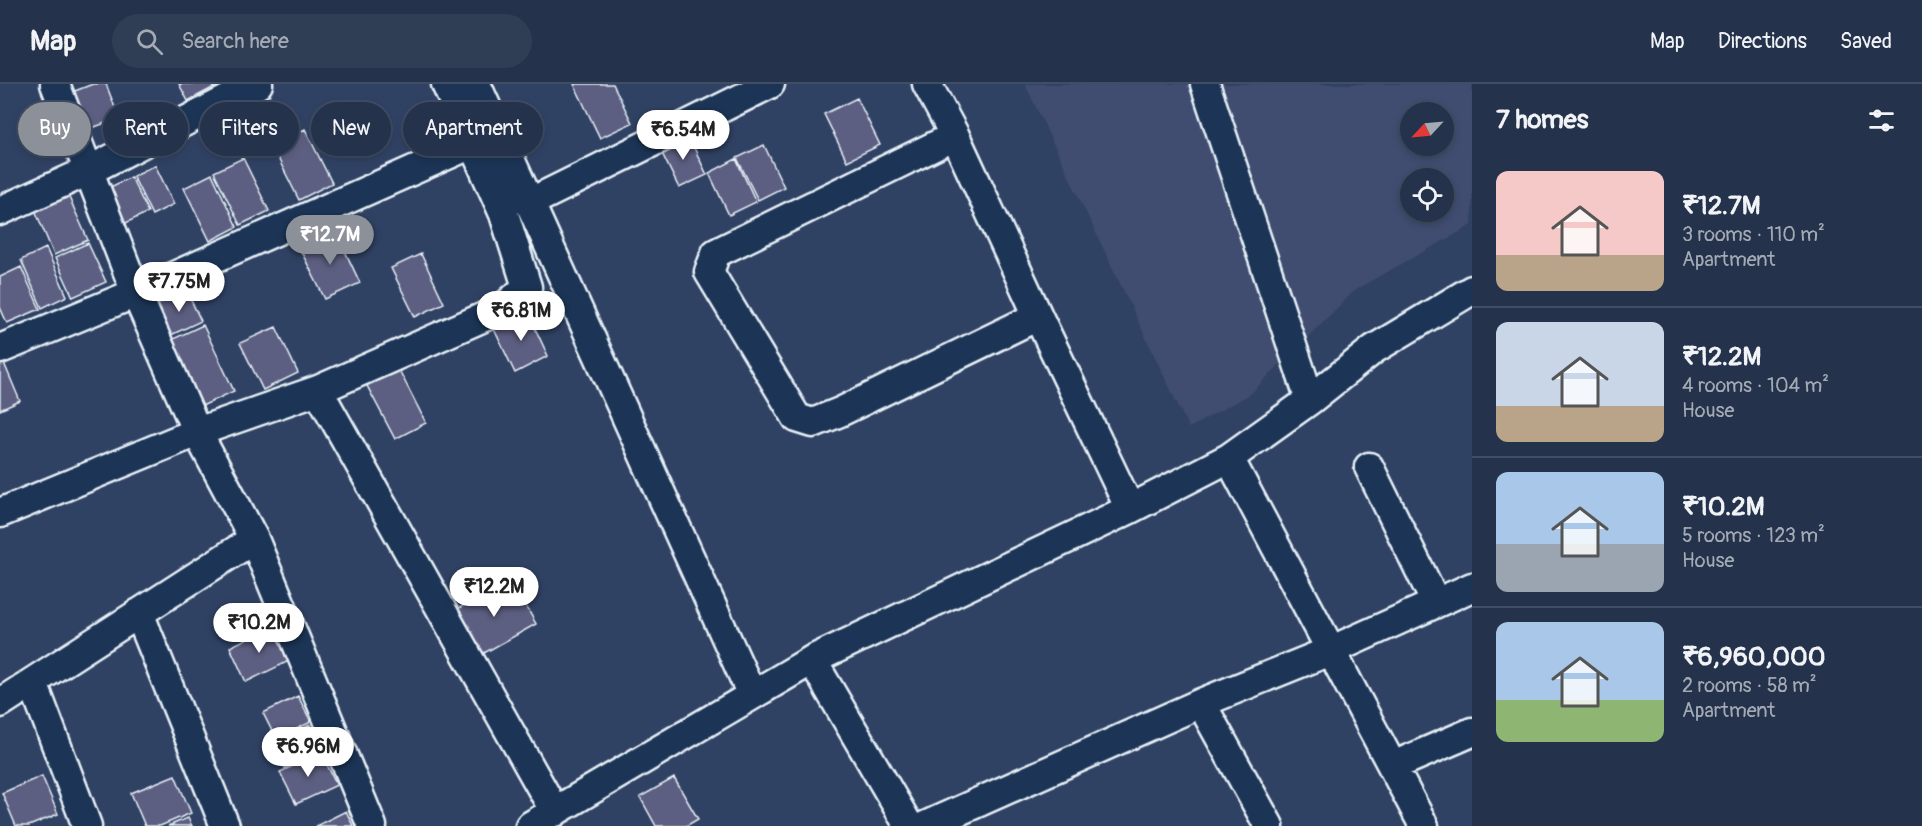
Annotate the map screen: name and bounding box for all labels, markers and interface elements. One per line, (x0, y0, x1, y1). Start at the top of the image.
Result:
search box (112, 14, 532, 68)
text: Map (30, 24, 76, 59)
icon: search (133, 25, 166, 58)
text: Search here (181, 27, 289, 55)
text: Map (1650, 28, 1685, 55)
text: Directions (1718, 28, 1807, 55)
text: Saved (1840, 28, 1892, 55)
chip: Buy (18, 102, 91, 156)
chip: Rent (103, 102, 188, 156)
chip: Filters (200, 102, 299, 156)
chip: New (311, 102, 391, 156)
chip: Apartment (403, 102, 543, 156)
north arrow (1400, 102, 1454, 156)
map controls (1400, 102, 1454, 222)
text: 7 homes (1496, 104, 1588, 136)
icon: filters (1865, 104, 1898, 137)
pin: ₹6.54M (634, 110, 732, 161)
text: ₹6.54M (651, 117, 715, 142)
button: locate (1400, 168, 1454, 222)
text: ₹12.7M (1682, 190, 1760, 222)
icon: home (1544, 195, 1616, 267)
pin: ₹12.7M (281, 215, 379, 266)
text: ₹12.7M (300, 222, 360, 247)
text: 3 rooms · 110 m² (1682, 222, 1825, 247)
text: Apartment (1682, 247, 1775, 272)
pin: ₹7.75M (130, 262, 228, 313)
text: ₹7.75M (148, 269, 210, 294)
pin: ₹6.81M (472, 291, 570, 342)
text: ₹6.81M (491, 298, 551, 323)
text: ₹12.2M (1682, 341, 1761, 373)
icon: home (1544, 346, 1616, 418)
text: 4 rooms · 104 m² (1682, 373, 1829, 398)
text: House (1682, 398, 1734, 423)
text: ₹10.2M (1682, 491, 1764, 523)
icon: home (1544, 496, 1616, 568)
text: 5 rooms · 123 m² (1682, 523, 1825, 548)
text: House (1682, 548, 1734, 573)
pin: ₹12.2M (445, 567, 543, 618)
text: ₹12.2M (464, 574, 524, 599)
pin: ₹10.2M (210, 603, 308, 654)
text: ₹10.2M (227, 610, 291, 635)
text: ₹6,960,000 (1682, 641, 1826, 673)
icon: home (1544, 646, 1616, 718)
text: 2 rooms · 58 m² (1682, 673, 1817, 698)
text: Apartment (1682, 698, 1775, 723)
pin: ₹6.96M (259, 727, 357, 778)
text: ₹6.96M (276, 734, 340, 759)

